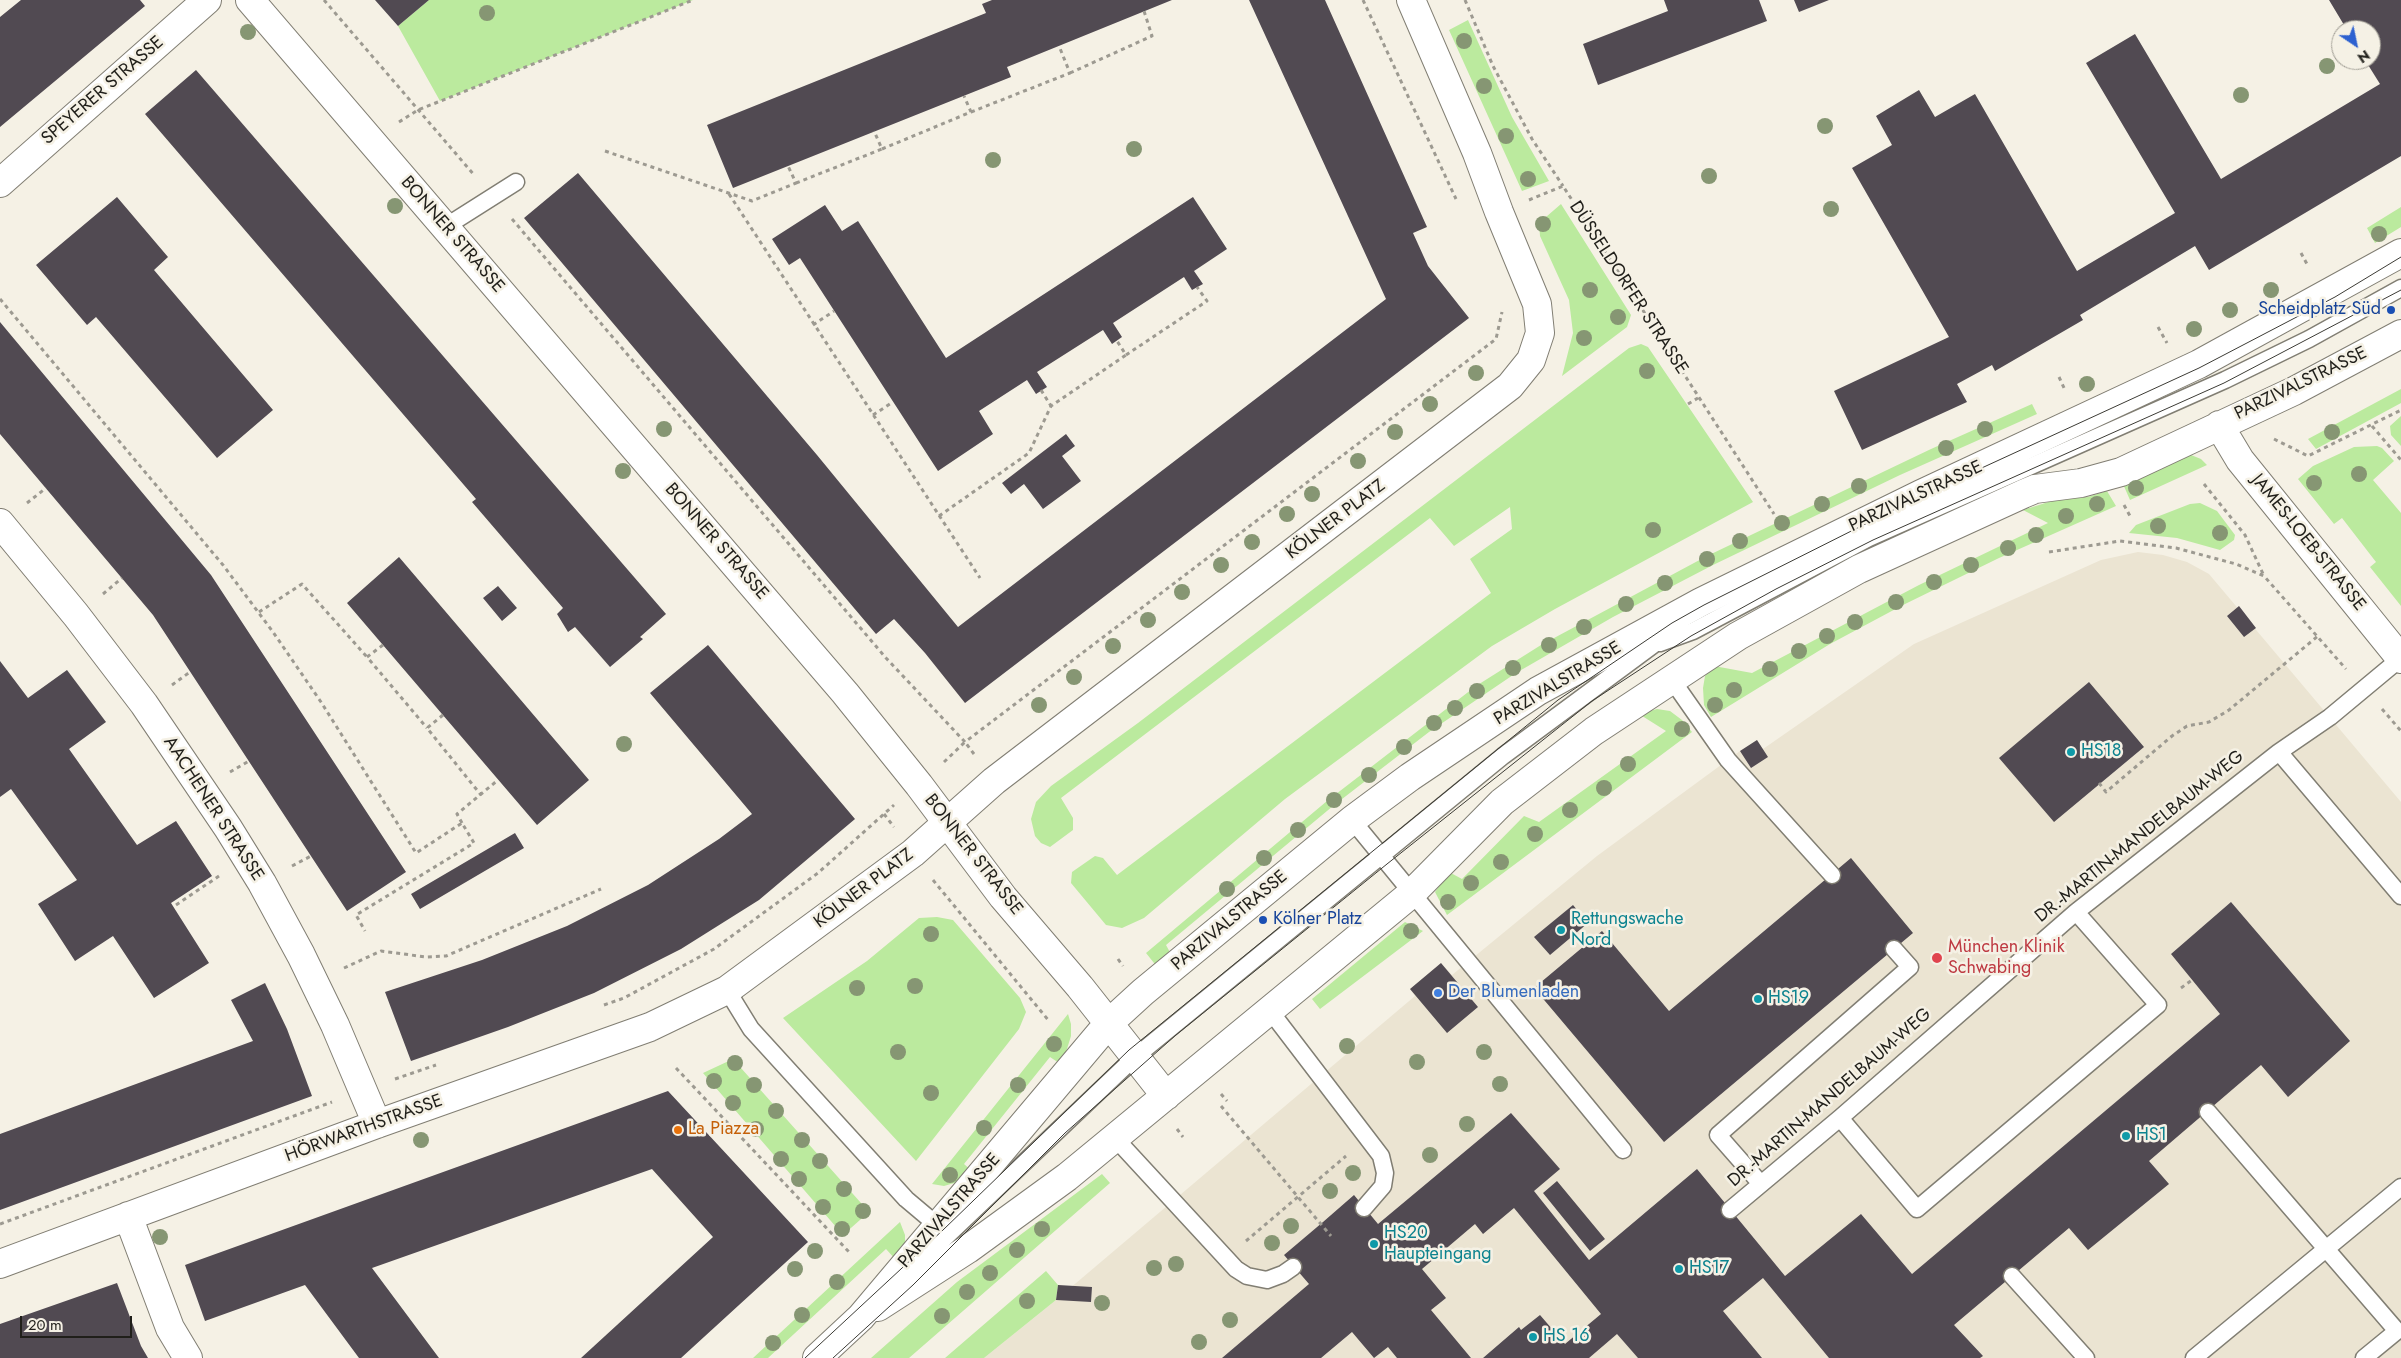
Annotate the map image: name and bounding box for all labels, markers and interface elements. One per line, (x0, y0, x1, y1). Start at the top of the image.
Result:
north arrow (2331, 20, 2381, 70)
street label: SPEYERER STRASSE (37, 32, 169, 150)
text: N (2354, 45, 2374, 68)
street label: BONNER STRASSE (396, 172, 508, 298)
street label: DÜSSELDORFER STRASSE (1564, 197, 1692, 379)
place label: Scheidplatz Süd (2258, 299, 2381, 321)
marker: Scheidplatz Süd (2385, 304, 2397, 316)
street label: PARZIVALSTRASSE (2231, 343, 2371, 425)
street label: PARZIVALSTRASSE (1846, 457, 1986, 537)
street label: JAMES-LOEB-STRASSE (2246, 470, 2370, 616)
street label: KÖLNER PLATZ (1282, 476, 1390, 564)
street label: BONNER STRASSE (660, 479, 772, 605)
street label: PARZIVALSTRASSE (1490, 637, 1626, 731)
street label: AACHENER STRASSE (158, 733, 268, 885)
place label: HS18 (2081, 741, 2122, 763)
street label: DR.-MARTIN-MANDELBAUM-WEG (2031, 746, 2249, 928)
marker: HS18 (2065, 746, 2077, 758)
street label: BONNER STRASSE (919, 790, 1027, 920)
street label: KÖLNER PLATZ (810, 845, 918, 933)
street label: PARZIVALSTRASSE (1168, 866, 1292, 976)
place label: Kölner Platz (1273, 909, 1362, 931)
place label: Rettungswache Nord (1571, 909, 1684, 952)
marker: Kölner Platz (1257, 914, 1269, 926)
marker: Rettungswache Nord (1555, 924, 1567, 936)
place label: München Klinik Schwabing (1948, 937, 2065, 980)
marker: München Klinik Schwabing (1930, 951, 1944, 965)
place label: Der Blumenladen (1448, 982, 1579, 1004)
marker: Der Blumenladen (1432, 987, 1444, 999)
place label: HS19 (1768, 988, 1809, 1010)
marker: HS19 (1752, 993, 1764, 1005)
street label: DR.-MARTIN-MANDELBAUM-WEG (1724, 1004, 1936, 1192)
street label: HÖRWARTHSTRASSE (282, 1090, 446, 1168)
place label: La Piazza (688, 1119, 759, 1141)
marker: La Piazza (672, 1124, 684, 1136)
place label: HS1 (2136, 1125, 2167, 1147)
marker: HS1 (2120, 1130, 2132, 1142)
street label: PARZIVALSTRASSE (894, 1149, 1006, 1273)
place label: HS20 Haupteingang (1384, 1223, 1492, 1266)
marker: HS20 Haupteingang (1368, 1238, 1380, 1250)
place label: HS17 (1689, 1258, 1729, 1280)
marker: HS17 (1673, 1263, 1685, 1275)
scale bar (22, 1306, 135, 1338)
text: 20 m (28, 1314, 62, 1336)
place label: HS 16 (1543, 1326, 1590, 1348)
marker: HS 16 (1527, 1331, 1539, 1343)

